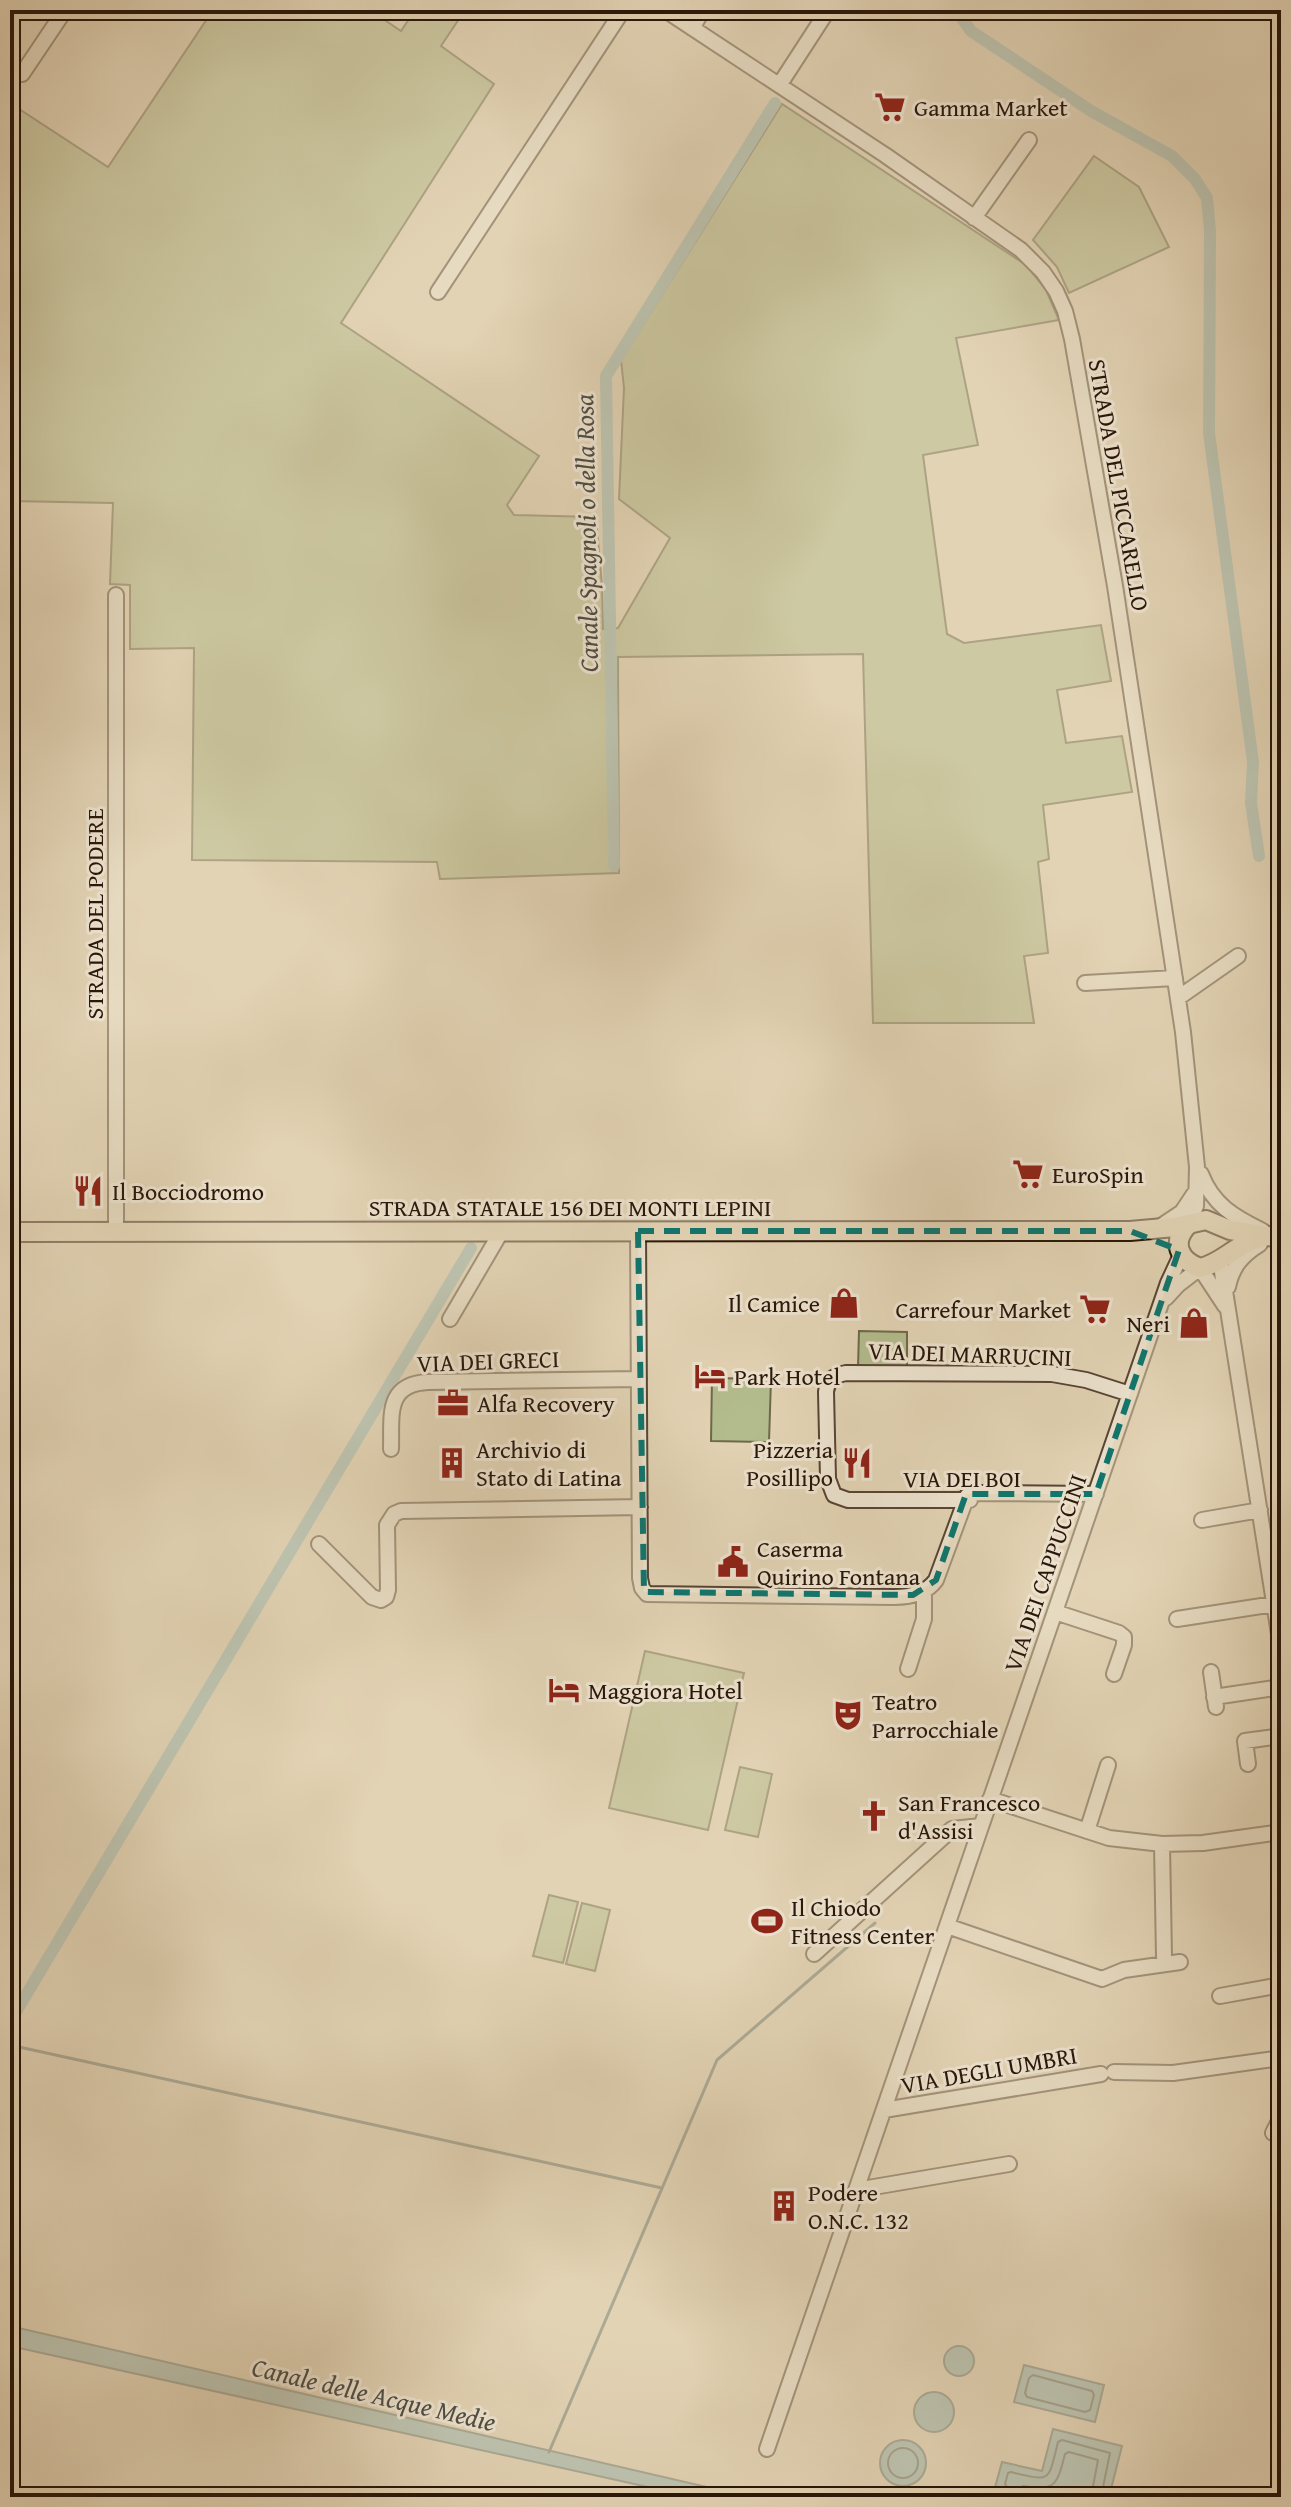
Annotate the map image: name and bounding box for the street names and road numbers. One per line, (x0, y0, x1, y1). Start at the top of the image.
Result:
street label: STRADA DEL PICCARELLO (1080, 356, 1158, 614)
street label: STRADA DEL PODERE (77, 808, 112, 1020)
street label: STRADA STATALE 156 DEI MONTI LEPINI (369, 1190, 771, 1225)
street label: VIA DEI MARRUCINI (868, 1333, 1072, 1375)
street label: VIA DEI GRECI (416, 1341, 560, 1381)
street label: VIA DEI BOI (903, 1461, 1021, 1496)
street label: VIA DEI CAPPUCCINI (995, 1469, 1095, 1677)
street label: VIA DEGLI UMBRI (898, 2037, 1080, 2103)

